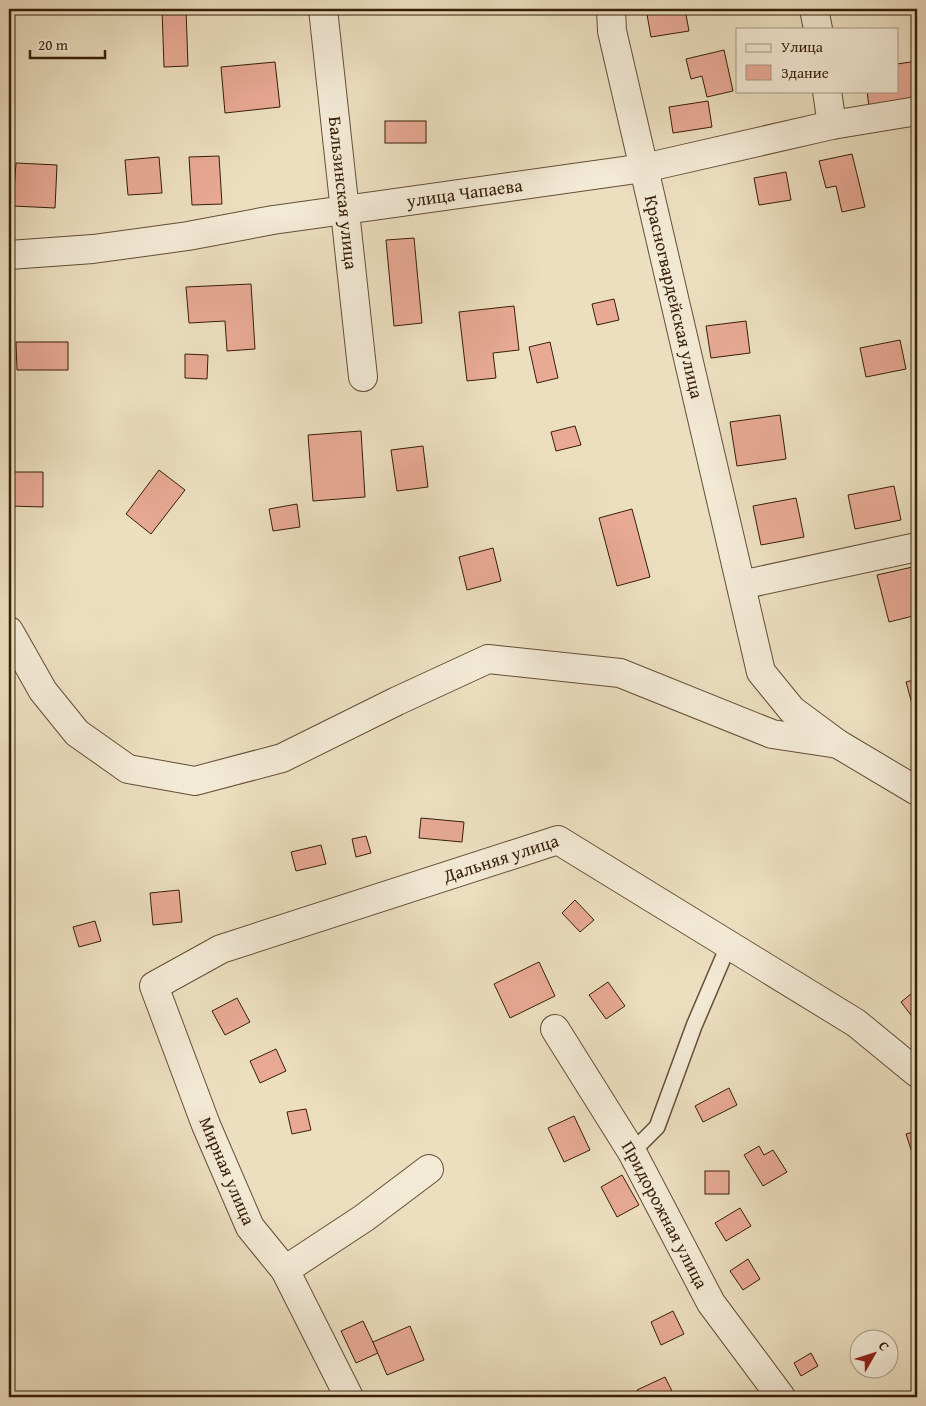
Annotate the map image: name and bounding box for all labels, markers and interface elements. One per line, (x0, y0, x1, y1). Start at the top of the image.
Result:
scale bar (30, 28, 105, 60)
legend (736, 28, 898, 92)
text: 20 m (38, 34, 69, 55)
text: Улица (781, 36, 824, 57)
text: Здание (781, 62, 829, 83)
street label: Бальзинская улица (322, 115, 365, 271)
street label: улица Чапаева (404, 171, 525, 214)
street label: Красногвардейская улица (638, 192, 711, 402)
street label: Дальняя улица (439, 827, 562, 890)
street label: Мирная улица (193, 1112, 263, 1230)
street label: Придорожная улица (615, 1135, 715, 1294)
north arrow (848, 1328, 898, 1378)
text: С (874, 1336, 894, 1355)

